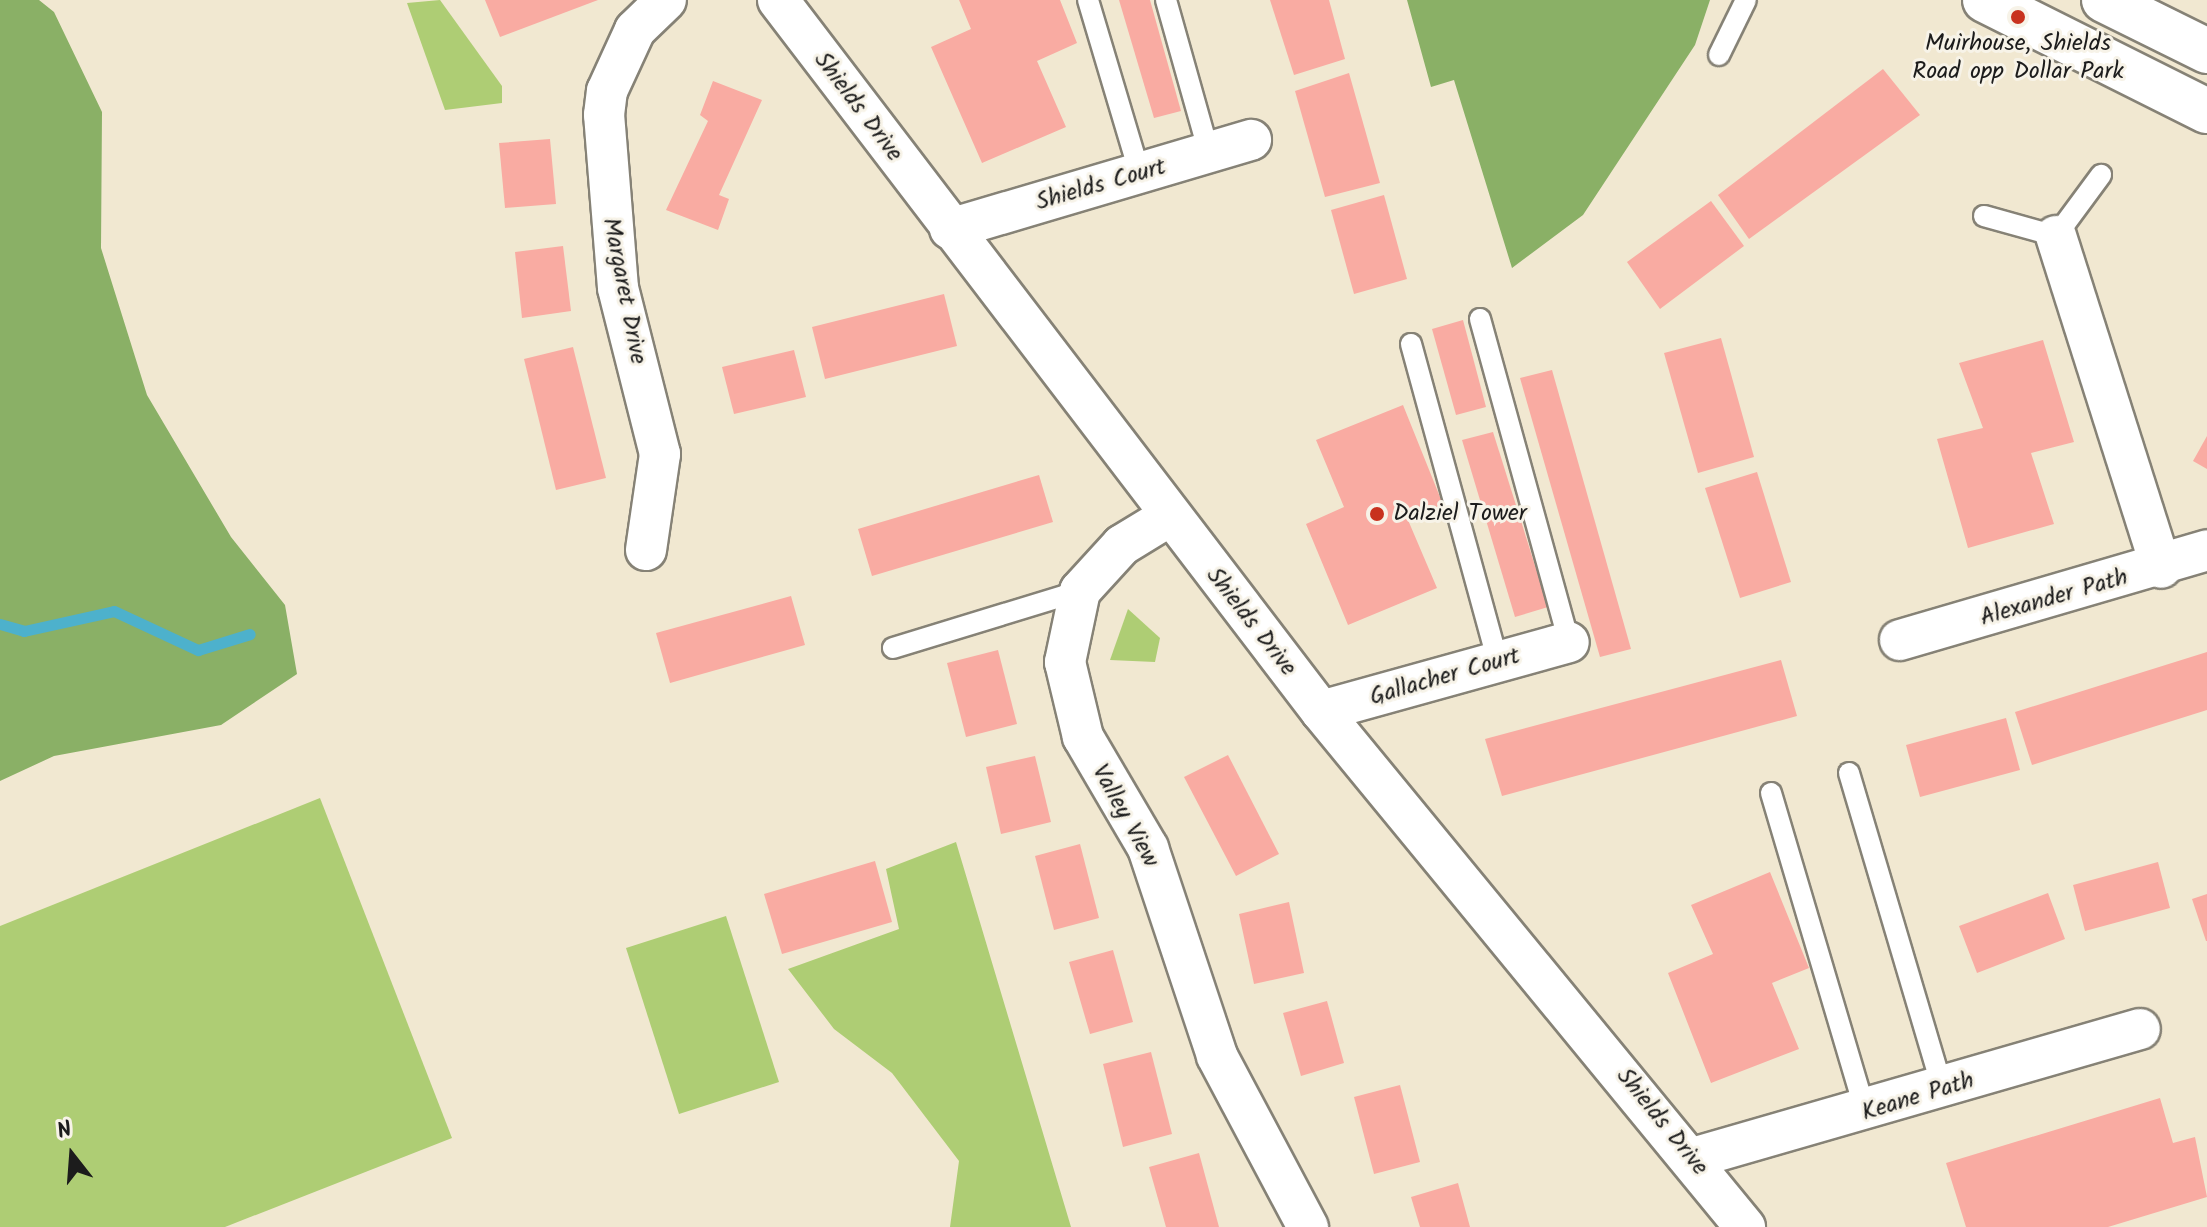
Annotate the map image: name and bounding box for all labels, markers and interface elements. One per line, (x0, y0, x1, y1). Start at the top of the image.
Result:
marker: Muirhouse, Shields Road opp Dollar Park (2009, 8, 2027, 26)
place label: Muirhouse, Shields Road opp Dollar Park (1912, 30, 2124, 86)
street label: Shields Drive (807, 46, 909, 168)
street label: Shields Court (1033, 153, 1169, 217)
street label: Margaret Drive (596, 215, 652, 367)
place label: Dalziel Tower (1393, 500, 1527, 528)
marker: Dalziel Tower (1368, 505, 1386, 523)
street label: Shields Drive (1200, 562, 1302, 682)
street label: Alexander Path (1977, 563, 2131, 633)
street label: Gallacher Court (1367, 642, 1523, 712)
street label: Valley View (1085, 760, 1165, 872)
street label: Shields Drive (1610, 1062, 1714, 1182)
street label: Keane Path (1858, 1066, 1978, 1128)
text: N (53, 1113, 77, 1150)
north arrow (32, 1115, 112, 1195)

